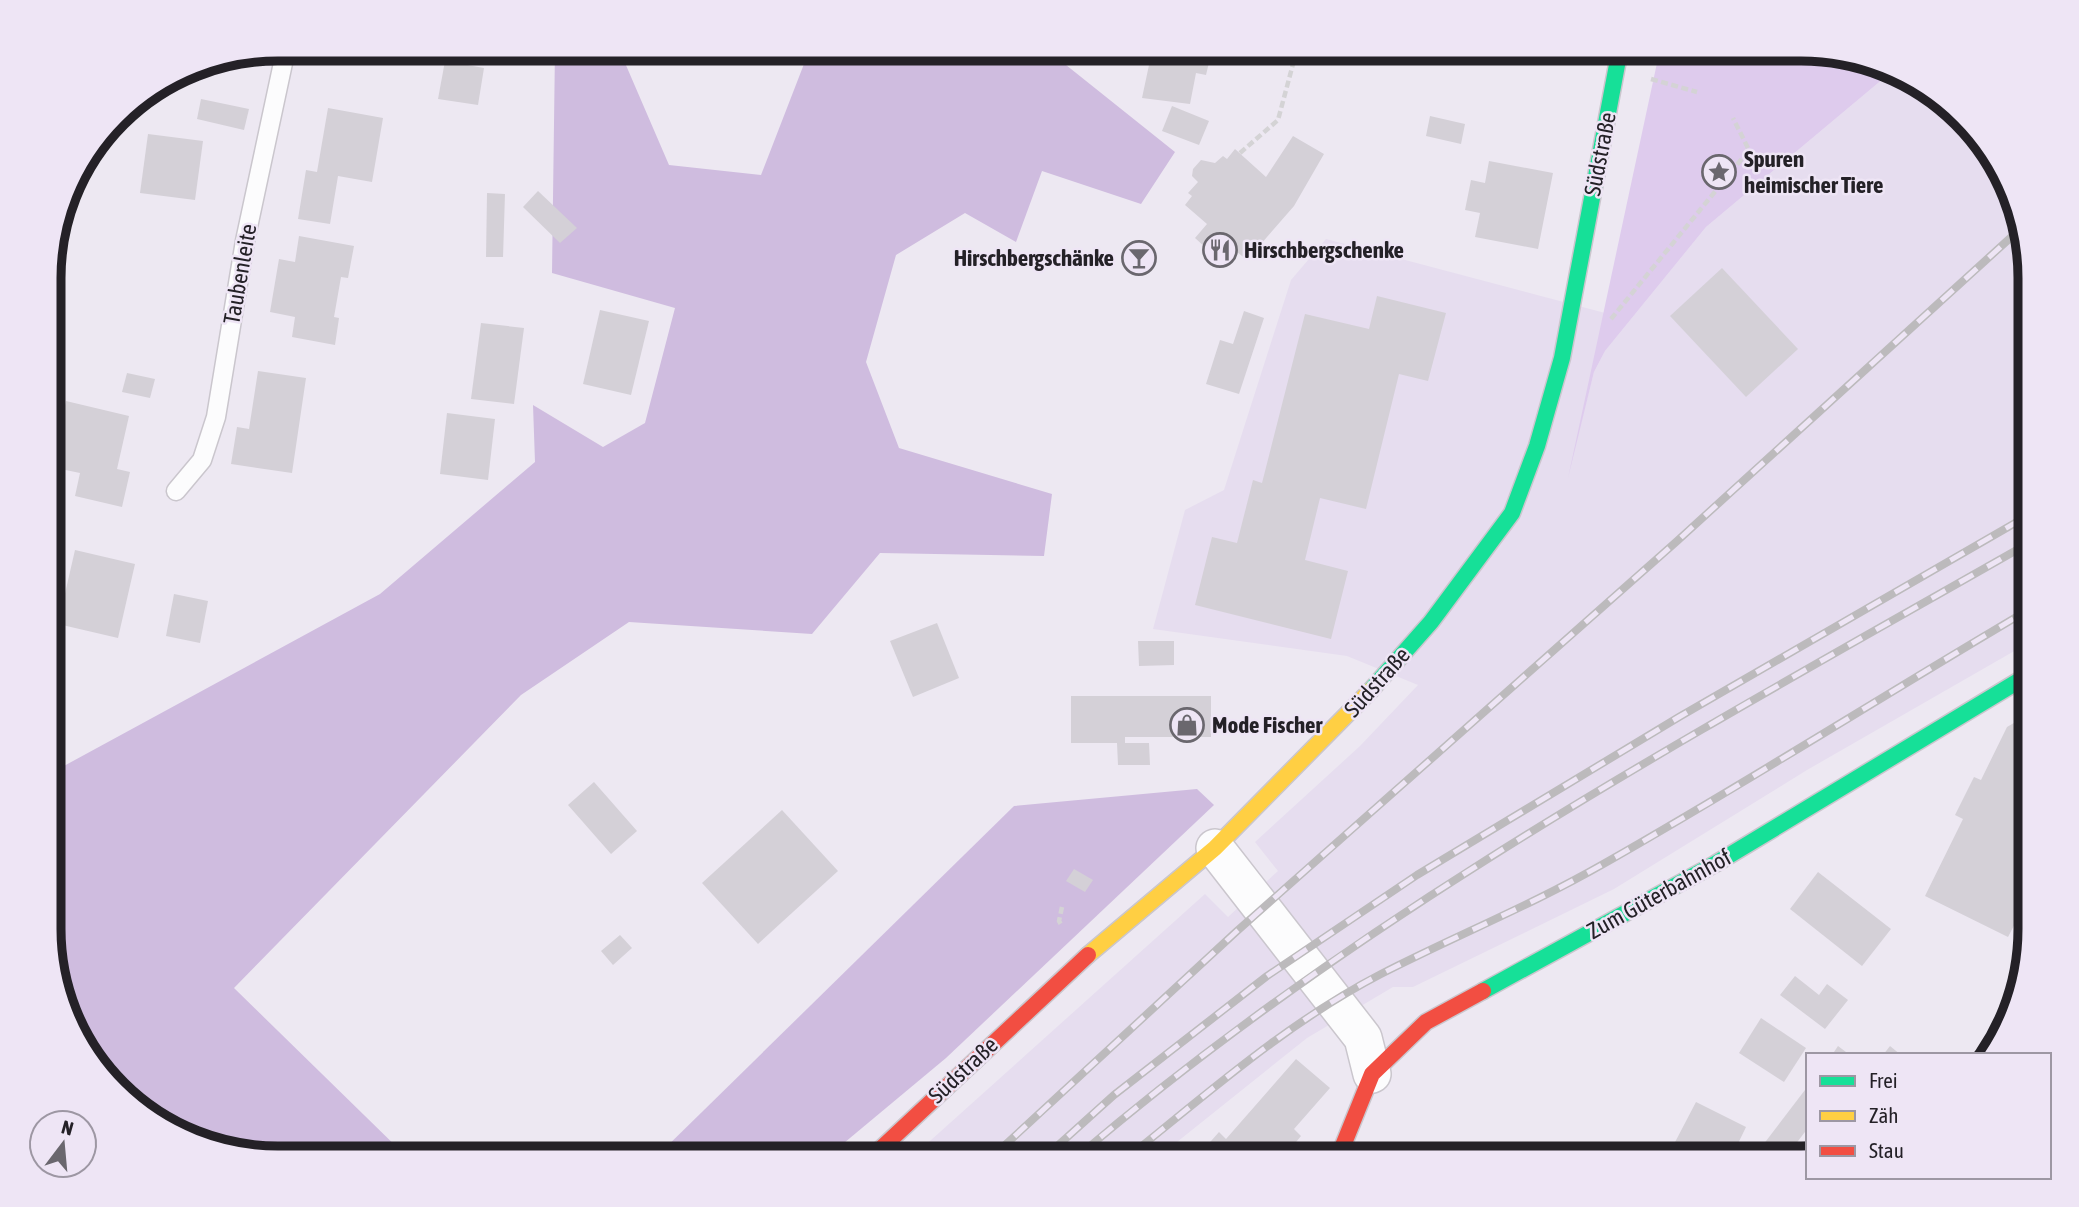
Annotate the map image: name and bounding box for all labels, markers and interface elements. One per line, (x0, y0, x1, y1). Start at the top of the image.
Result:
street label: Südstraße (1579, 110, 1621, 198)
place label: Spuren heimischer Tiere (1744, 146, 1884, 198)
place icon: Spuren heimischer Tiere (1700, 153, 1738, 191)
street label: Taubenleite (218, 222, 262, 326)
restaurant icon: Hirschbergschenke (1201, 231, 1239, 269)
place label: Hirschbergschenke (1244, 237, 1404, 263)
bar icon: Hirschbergschänke (1120, 239, 1158, 277)
place label: Hirschbergschänke (954, 245, 1114, 271)
street label: Südstraße (1339, 642, 1415, 722)
shop icon: Mode Fischer (1168, 706, 1206, 744)
place label: Mode Fischer (1212, 712, 1324, 738)
street label: Zum Güterbahnhof (1583, 844, 1735, 944)
street label: Südstraße (923, 1032, 1003, 1108)
legend (1806, 1053, 2051, 1179)
text: Frei (1869, 1068, 1898, 1092)
text: Zäh (1869, 1103, 1898, 1127)
north arrow (28, 1109, 98, 1179)
text: N (59, 1116, 76, 1140)
text: Stau (1869, 1138, 1904, 1162)

